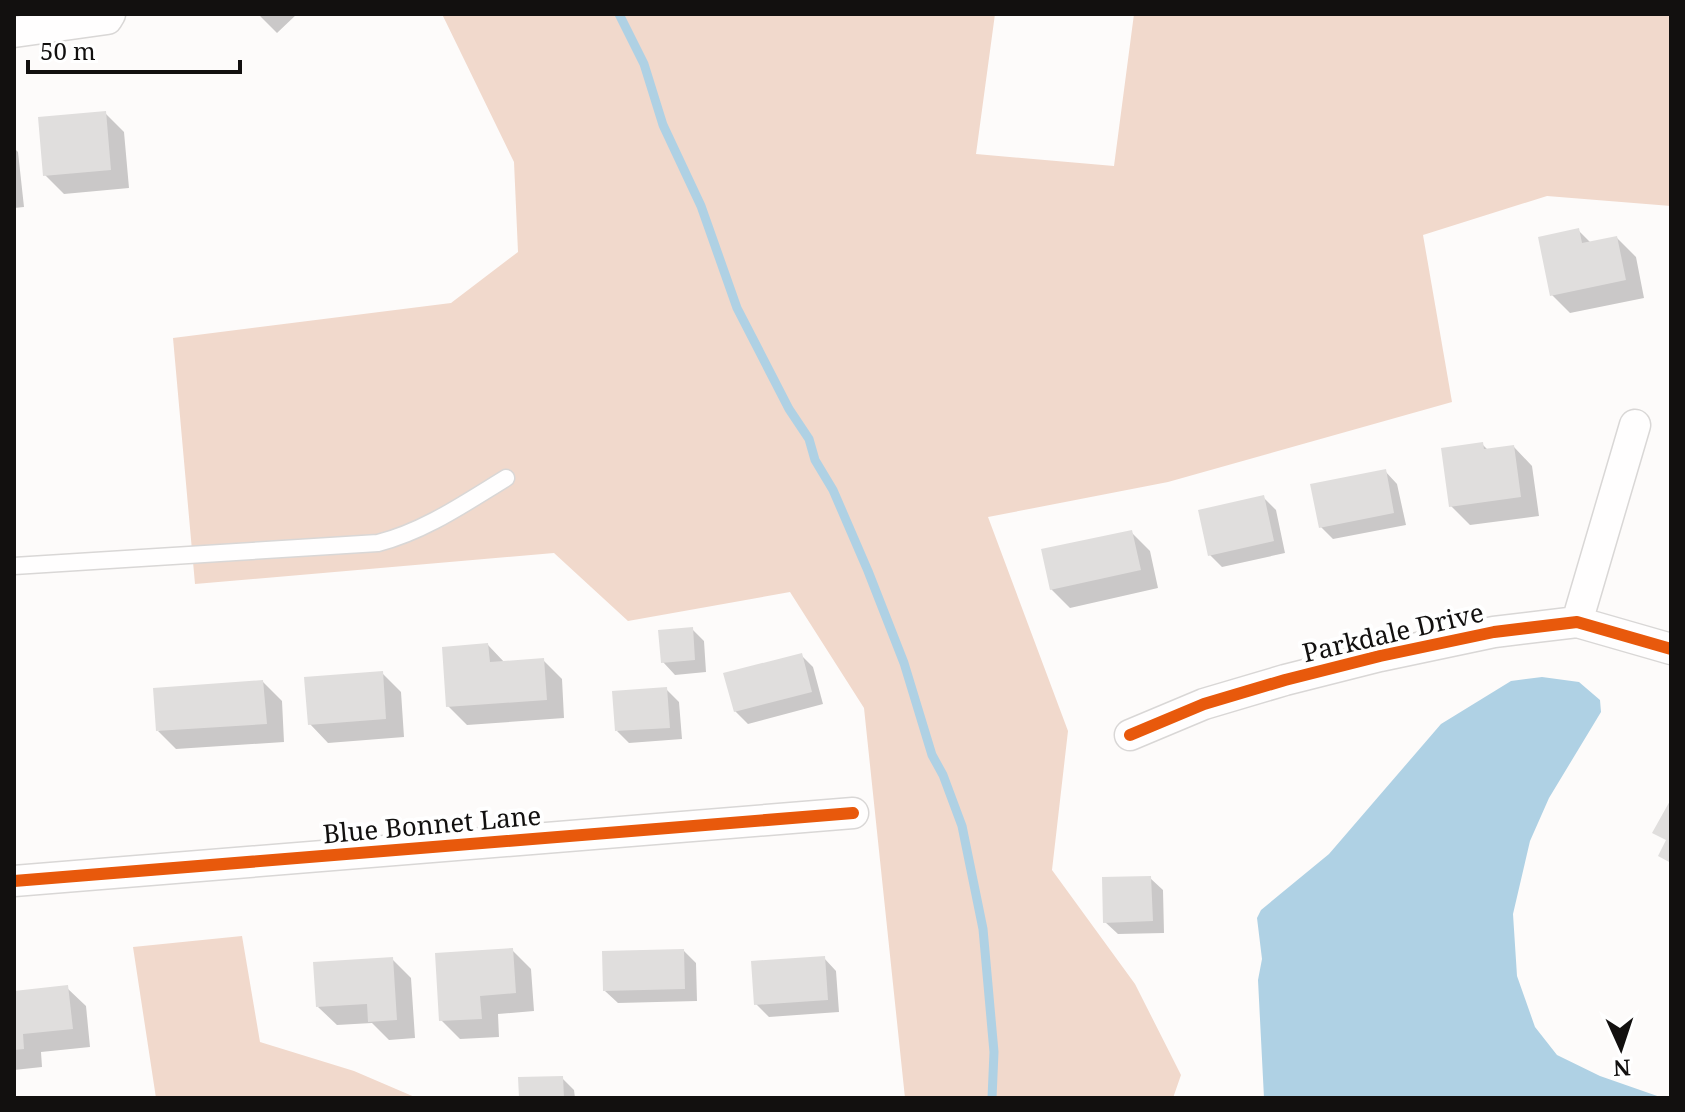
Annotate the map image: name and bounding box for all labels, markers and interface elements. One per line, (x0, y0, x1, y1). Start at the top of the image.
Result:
scale bar (28, 24, 240, 74)
text: 50 m (40, 34, 96, 67)
street label: Parkdale Drive (1299, 594, 1487, 670)
street label: Blue Bonnet Lane (321, 797, 543, 851)
north arrow (1581, 1008, 1661, 1088)
text: N (1613, 1054, 1632, 1084)

